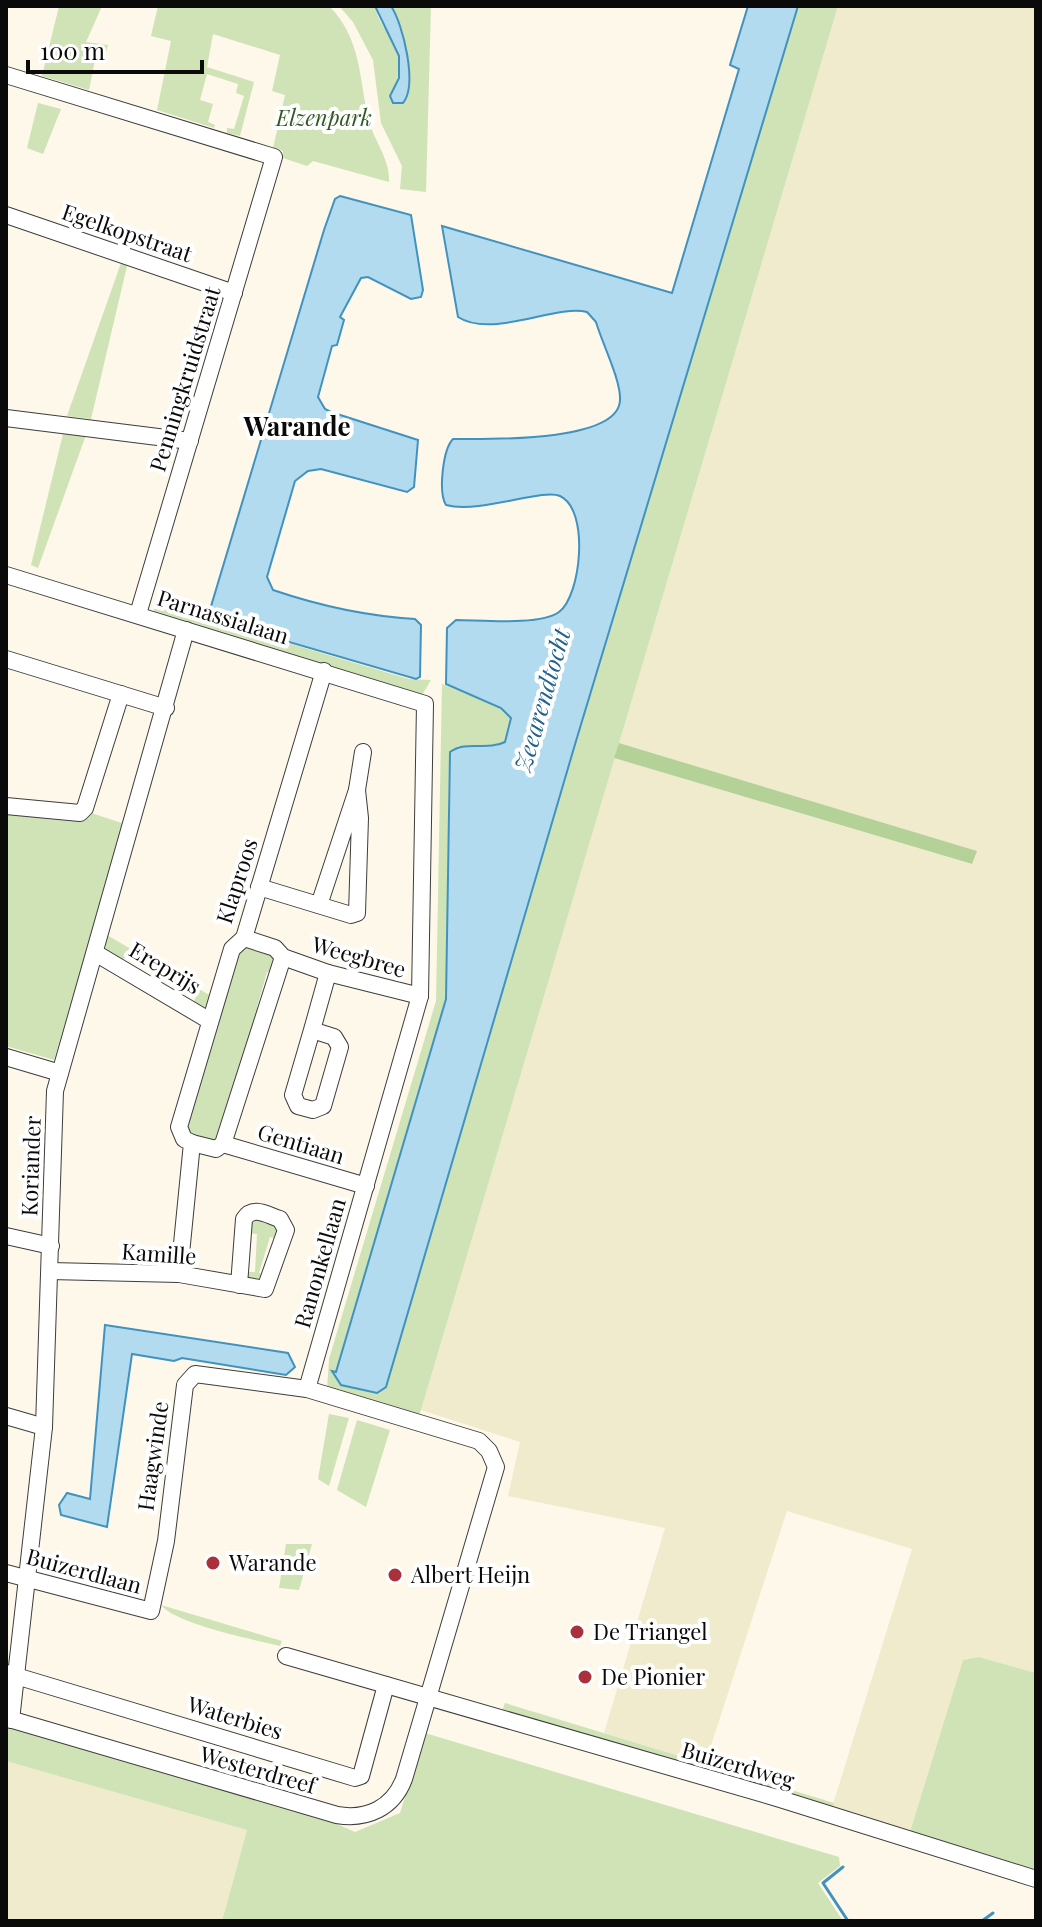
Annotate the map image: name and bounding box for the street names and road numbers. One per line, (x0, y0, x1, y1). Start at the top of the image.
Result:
street label: Egelkopstraat (58, 196, 197, 269)
street label: Penningkruidstraat (142, 281, 227, 475)
street label: Parnassialaan (154, 582, 293, 650)
street label: Klaproos (208, 834, 264, 927)
street label: Weegbree (308, 928, 410, 984)
street label: Ereprijs (124, 934, 207, 1000)
street label: Koriander (13, 1115, 47, 1217)
street label: Gentiaan (254, 1116, 348, 1170)
street label: Ranonkellaan (286, 1194, 352, 1331)
street label: Kamille (121, 1235, 197, 1271)
street label: Haagwinde (129, 1399, 175, 1513)
street label: Buizerdlaan (23, 1540, 145, 1600)
street label: Waterbies (183, 1688, 286, 1746)
street label: Buizerdweg (678, 1734, 799, 1795)
street label: Westerdreef (196, 1738, 321, 1800)

